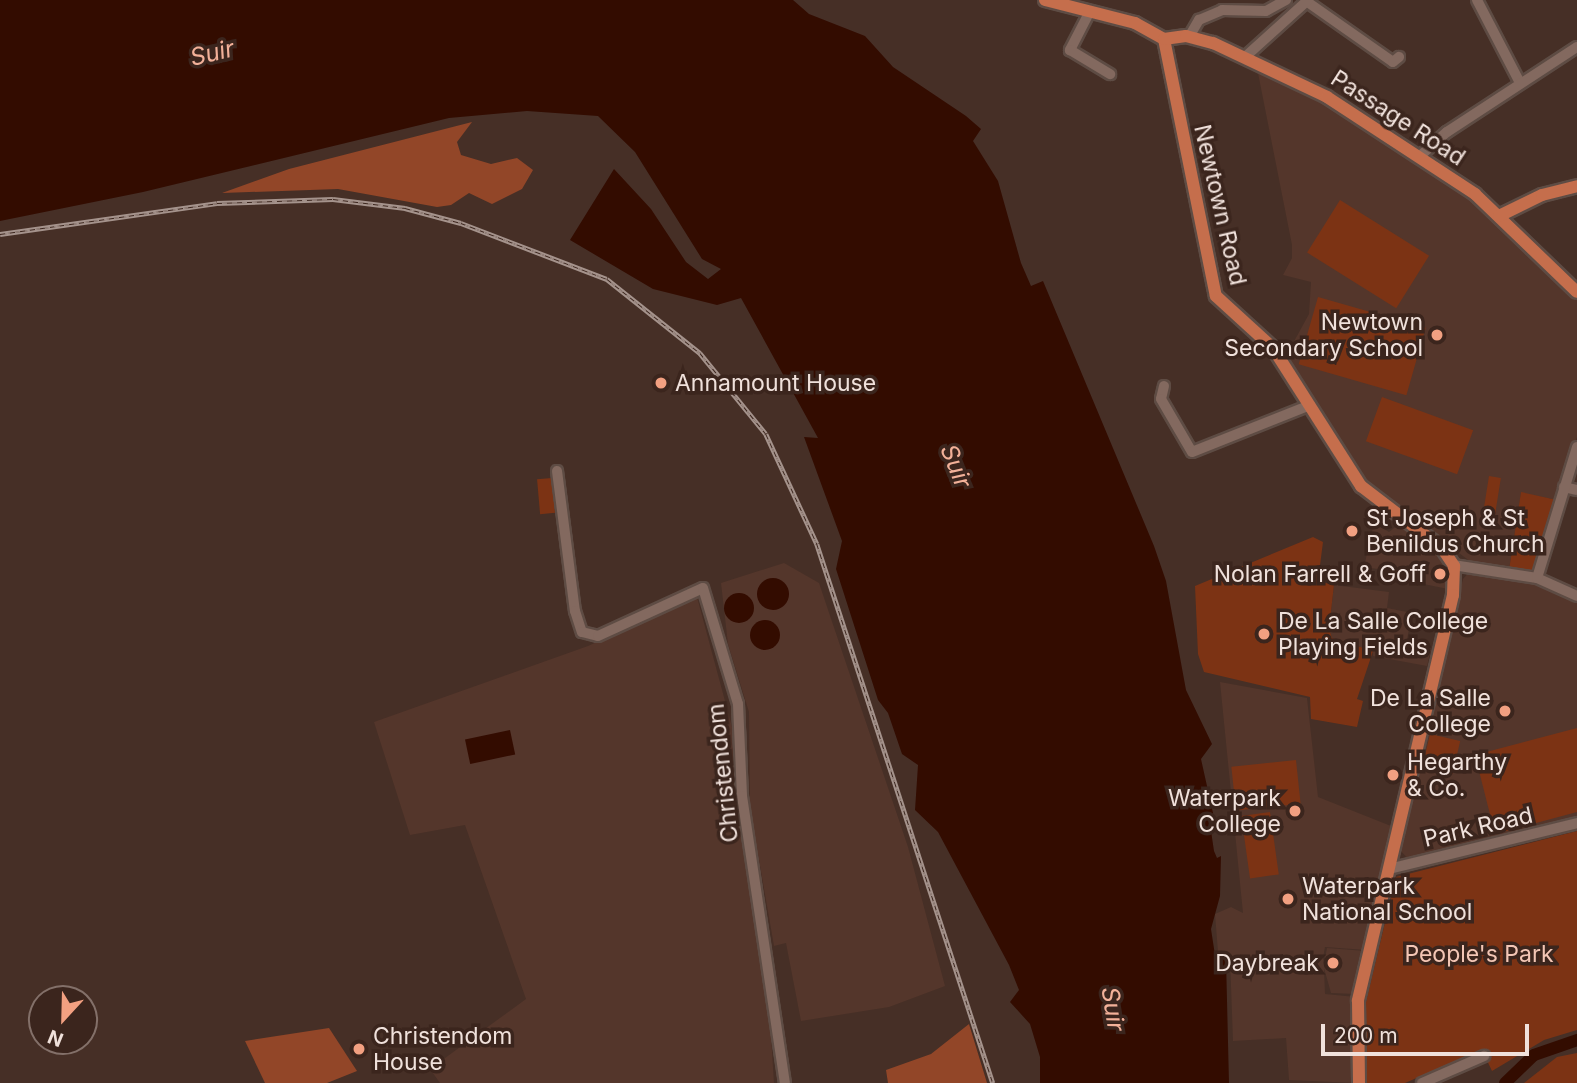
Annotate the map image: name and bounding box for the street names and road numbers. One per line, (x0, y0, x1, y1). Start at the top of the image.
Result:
street label: Passage Road (1326, 64, 1470, 172)
street label: Newtown Road (1188, 122, 1252, 288)
street label: Christendom (702, 702, 744, 844)
street label: Park Road (1421, 801, 1535, 853)

